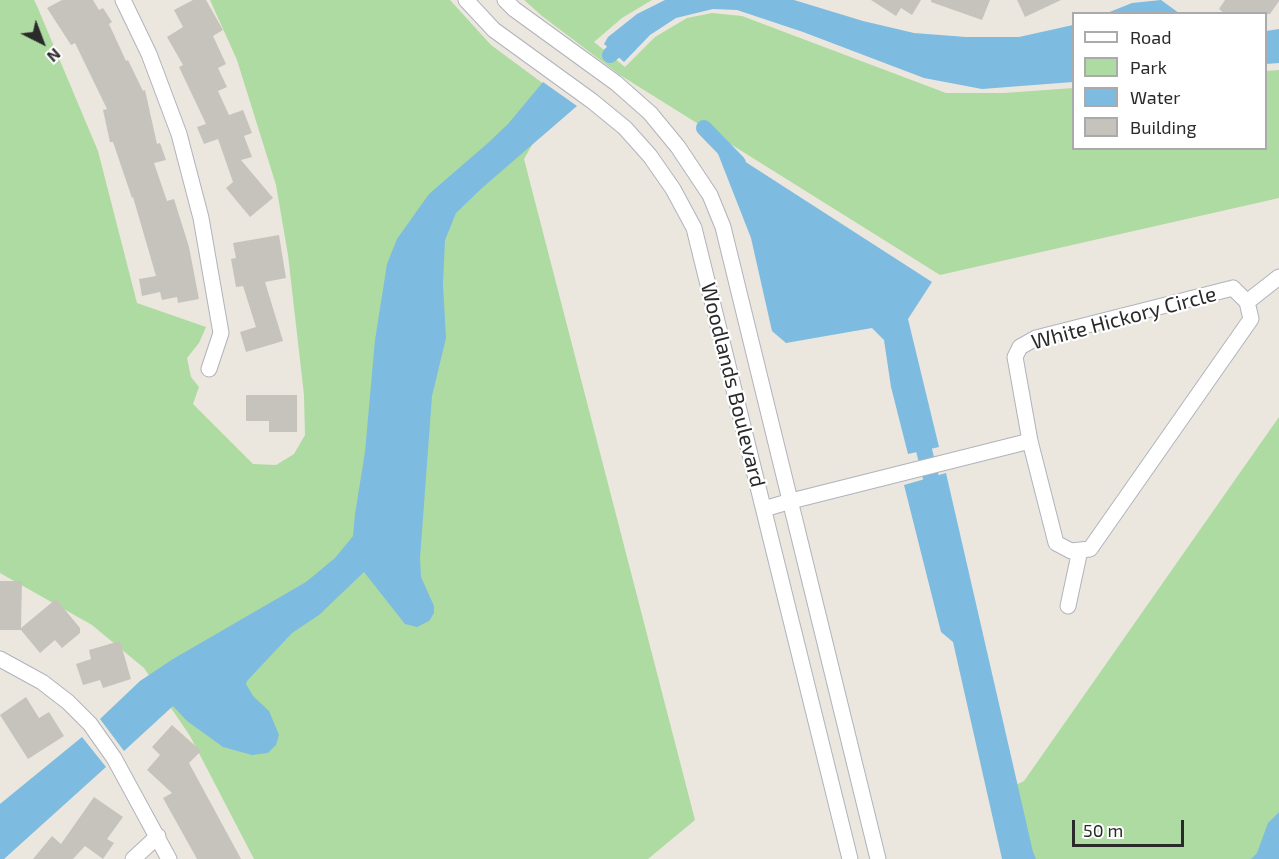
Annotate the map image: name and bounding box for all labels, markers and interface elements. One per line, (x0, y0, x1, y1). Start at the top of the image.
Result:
north arrow (12, 12, 72, 72)
legend (1072, 12, 1267, 150)
text: Road (1130, 26, 1171, 48)
text: N (44, 45, 65, 67)
text: Park (1130, 56, 1167, 78)
text: Water (1130, 86, 1180, 108)
text: Building (1130, 116, 1197, 138)
street label: Woodlands Boulevard (695, 280, 771, 490)
street label: White Hickory Circle (1029, 281, 1219, 355)
scale bar (1075, 808, 1188, 846)
text: 50 m (1083, 819, 1123, 841)

